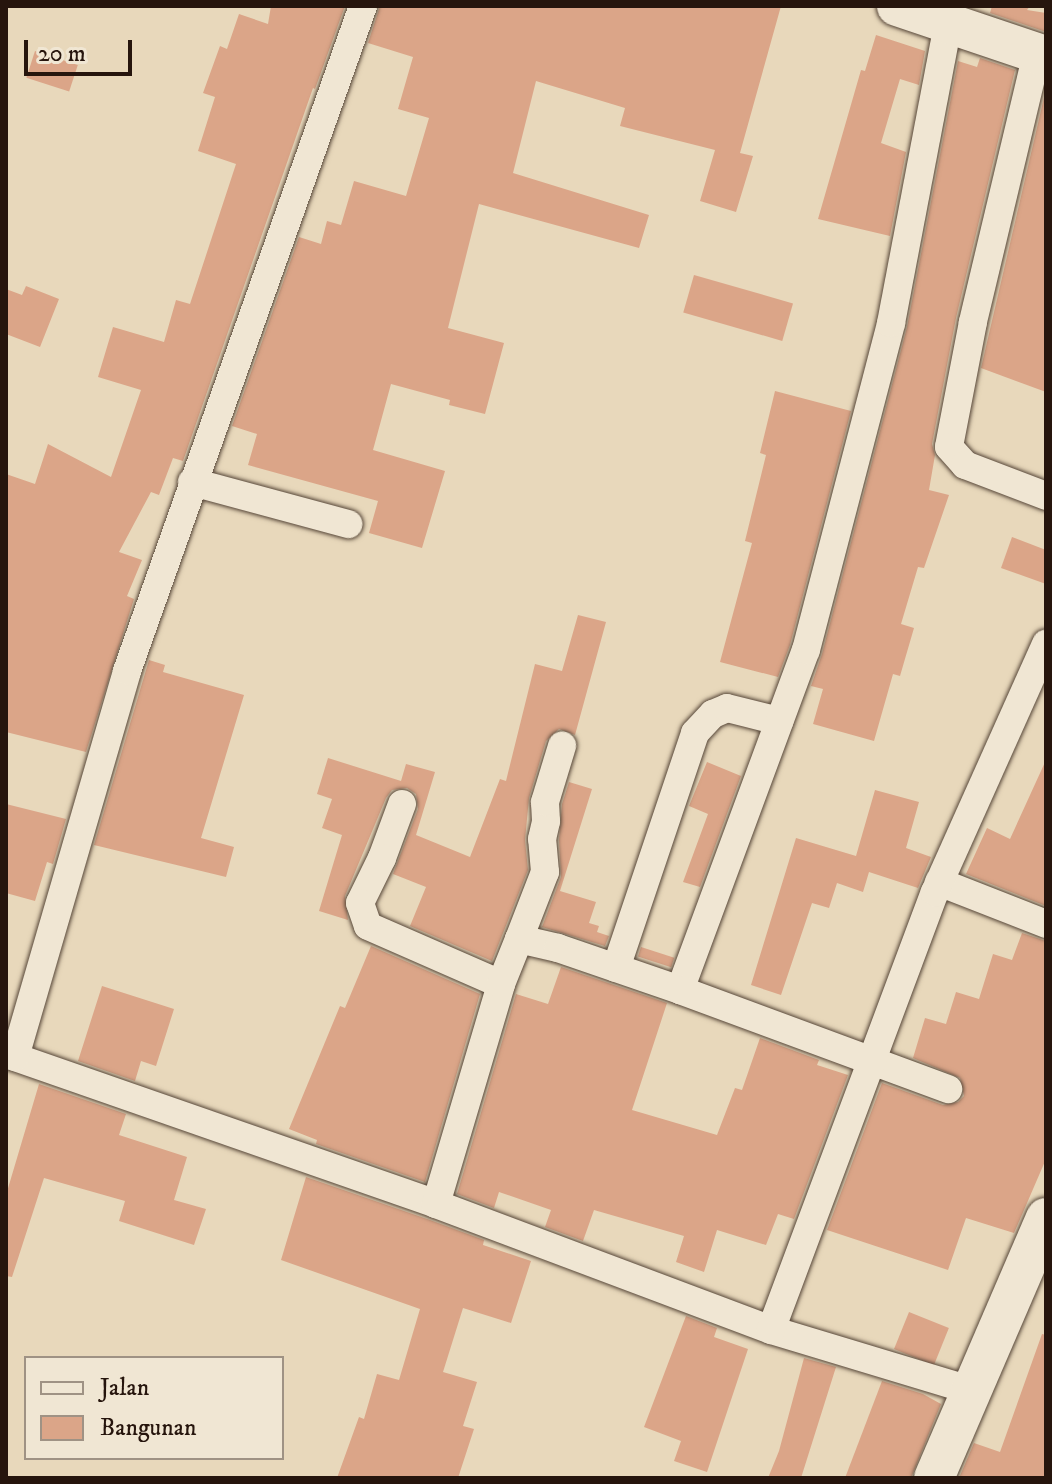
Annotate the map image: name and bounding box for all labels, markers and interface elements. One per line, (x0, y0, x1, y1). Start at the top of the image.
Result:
scale bar (28, 24, 136, 74)
text: 20 m (38, 39, 86, 69)
legend (24, 1356, 284, 1460)
text: Jalan (100, 1373, 149, 1403)
text: Bangunan (100, 1413, 196, 1443)

